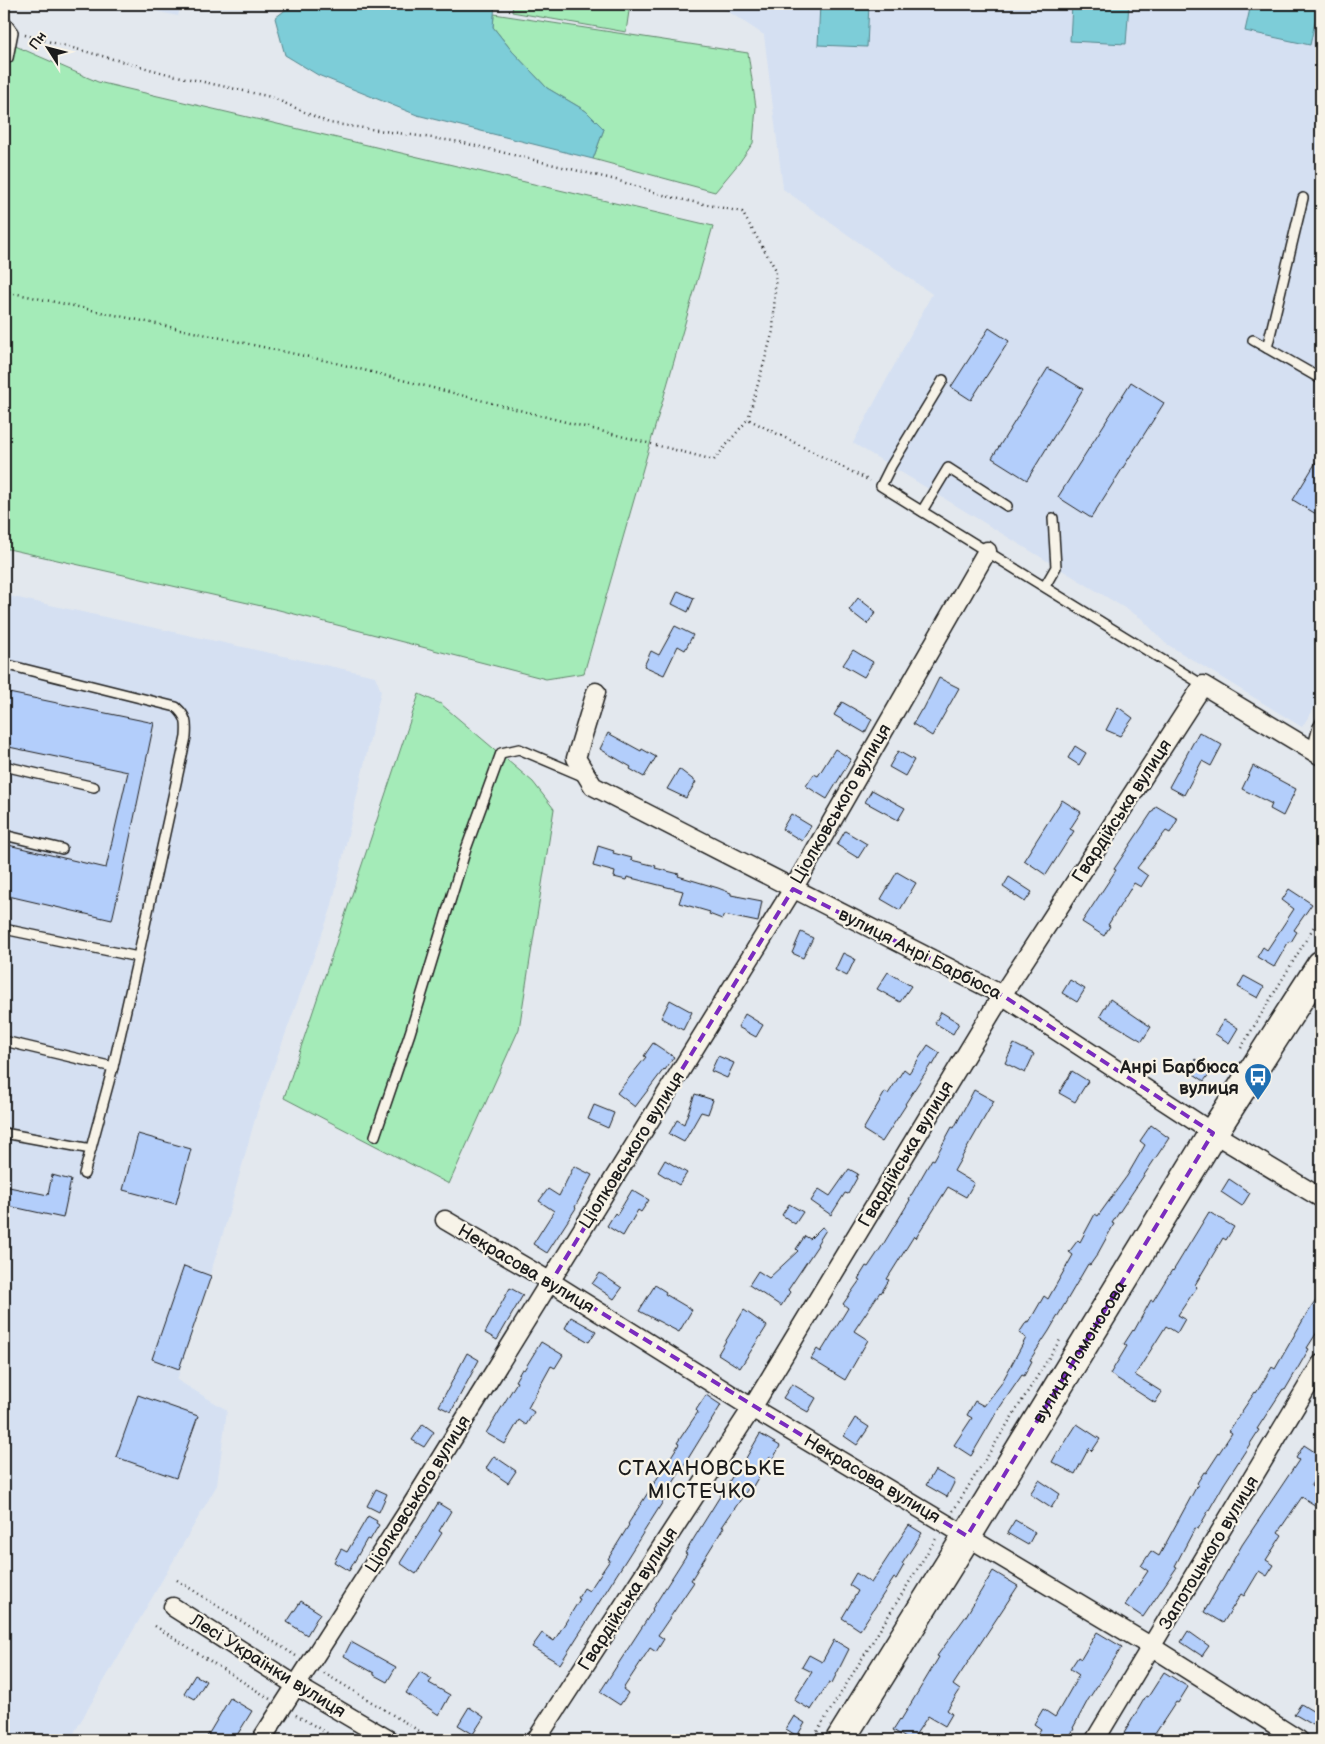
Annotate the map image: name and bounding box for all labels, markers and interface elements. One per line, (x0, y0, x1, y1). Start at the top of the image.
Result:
north arrow (22, 22, 72, 72)
text: Пн (26, 28, 50, 53)
street label: Ціолковського вулиця (787, 720, 895, 888)
street label: Гвардійська вулиця (1068, 736, 1176, 886)
street label: вулиця Анрі Барбюса (835, 904, 1005, 1004)
place label: Анрі Барбюса вулиця (1119, 1057, 1240, 1099)
bus stop icon: Анрі Барбюса вулиця (1243, 1062, 1273, 1101)
street label: Ціолковського вулиця (575, 1067, 689, 1233)
street label: Гвардійська вулиця (854, 1077, 958, 1231)
street label: Некрасова вулиця (454, 1220, 598, 1318)
street label: вулиця Ломоносова (1028, 1276, 1131, 1427)
street label: Ціолковського вулиця (361, 1411, 475, 1577)
street label: Некрасова вулиця (800, 1430, 944, 1528)
district label: СТАХАНОВСЬКЕ МІСТЕЧКО (618, 1457, 786, 1504)
street label: Запотоцького вулиця (1155, 1472, 1263, 1634)
street label: Гвардійська вулиця (574, 1524, 682, 1674)
street label: Лесі Українки вулиця (186, 1609, 350, 1722)

